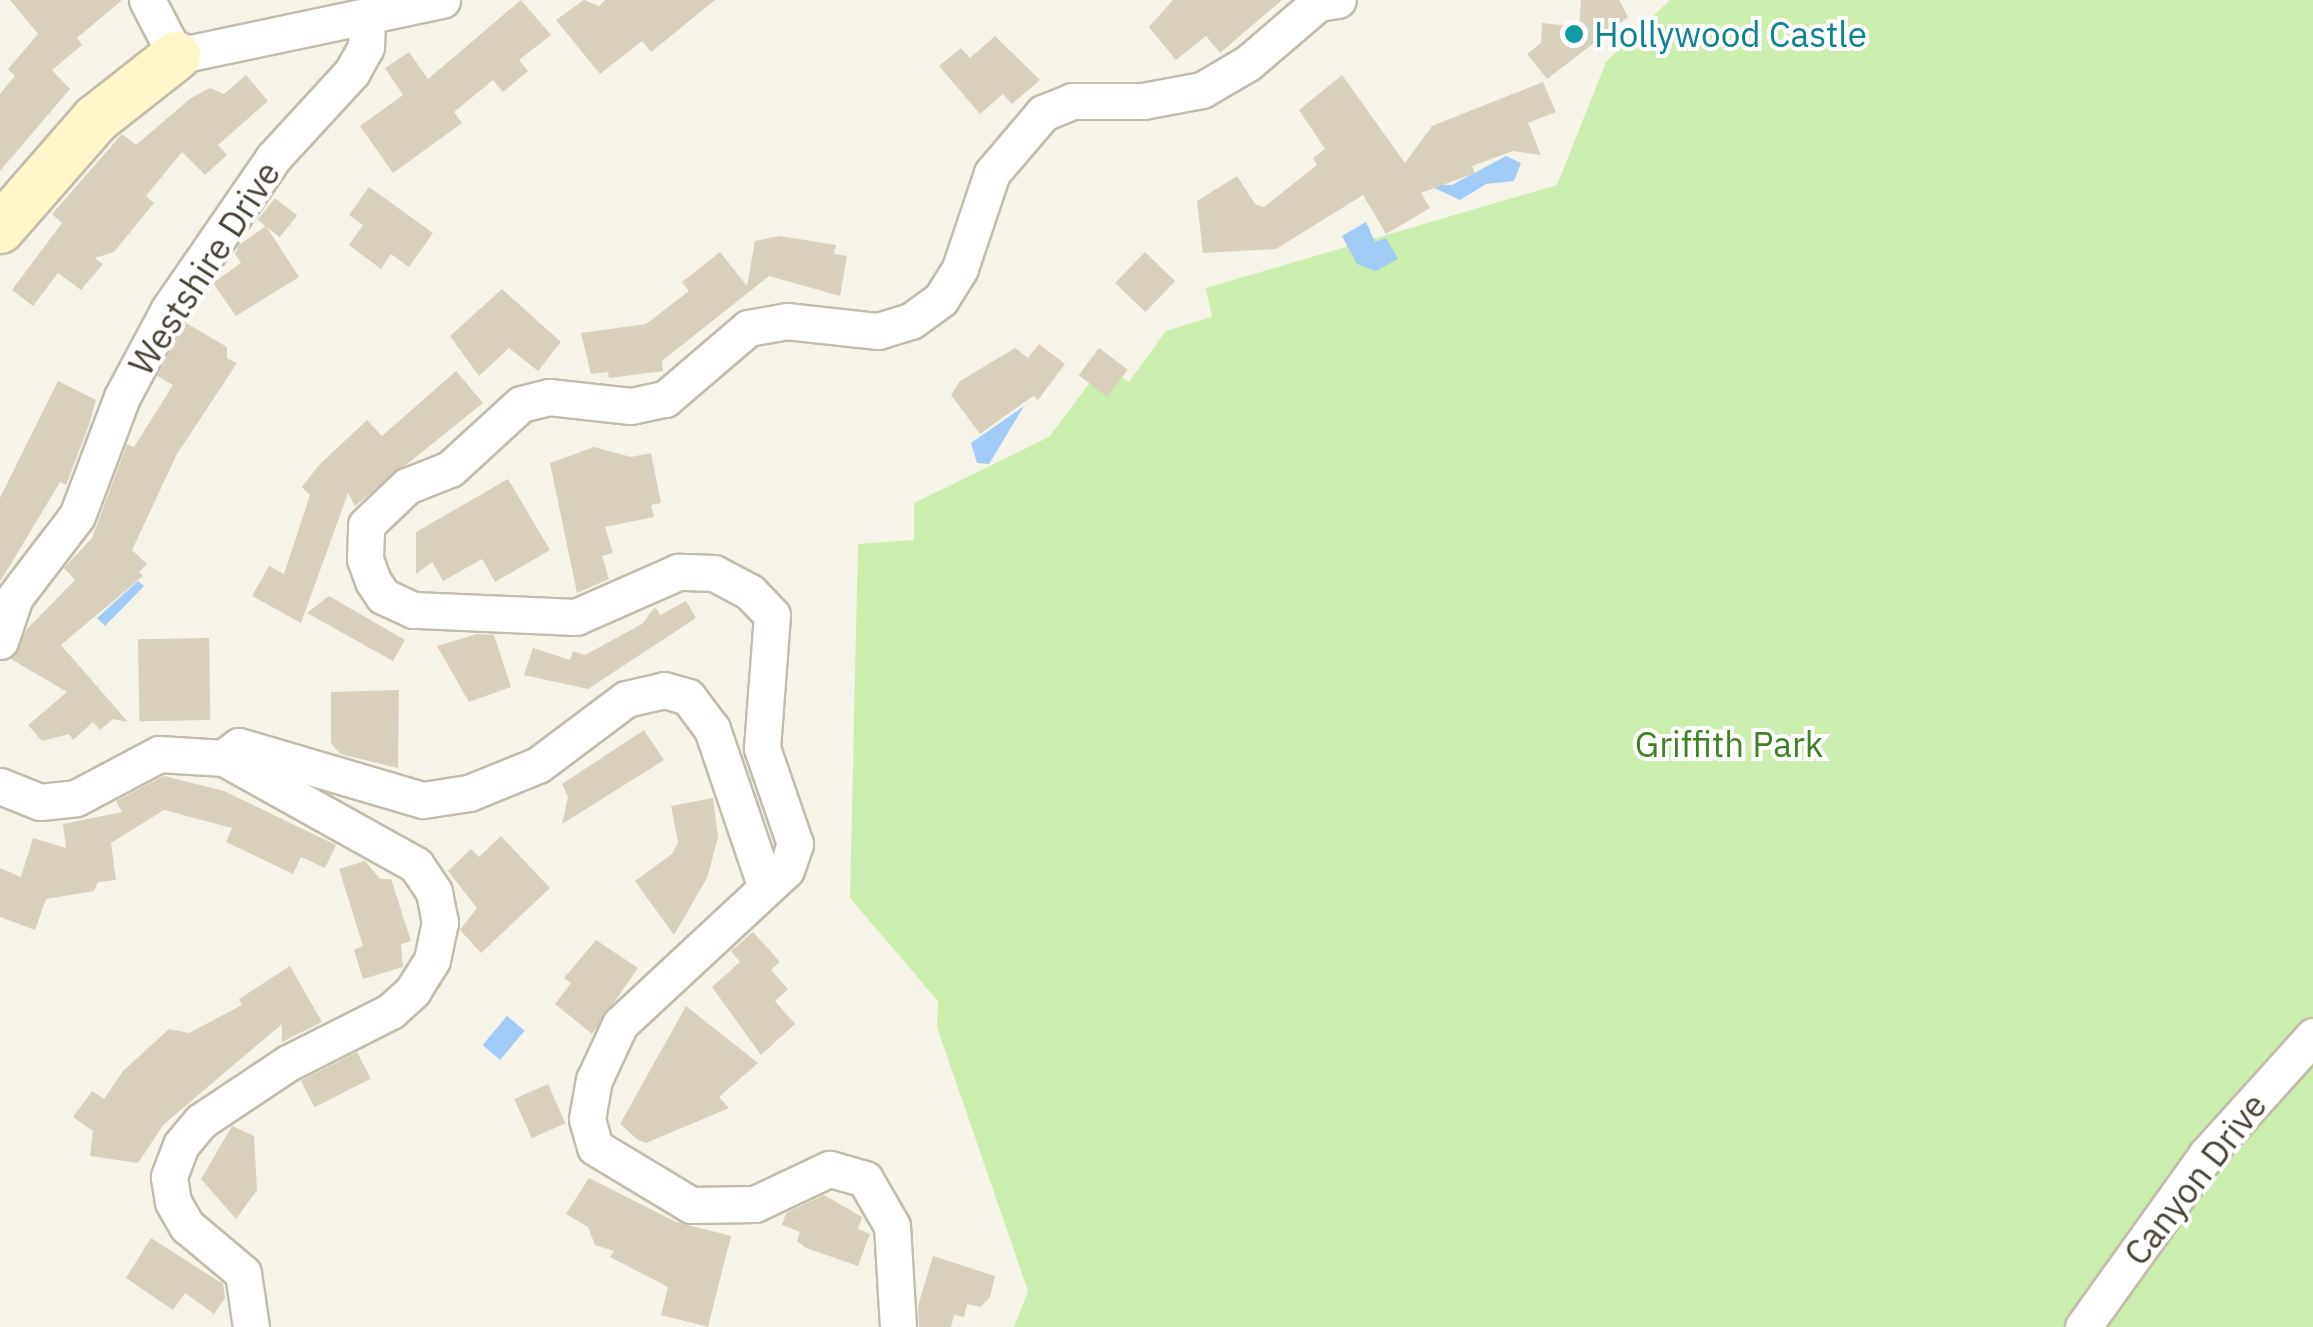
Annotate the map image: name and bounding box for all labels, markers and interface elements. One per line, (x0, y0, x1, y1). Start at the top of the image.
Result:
place label: Hollywood Castle (1594, 13, 1867, 55)
marker: Hollywood Castle (1563, 23, 1585, 45)
street label: Westshire Drive (119, 153, 289, 383)
park label: Griffith Park (1635, 723, 1823, 765)
street label: Canyon Drive (2115, 1085, 2275, 1273)

